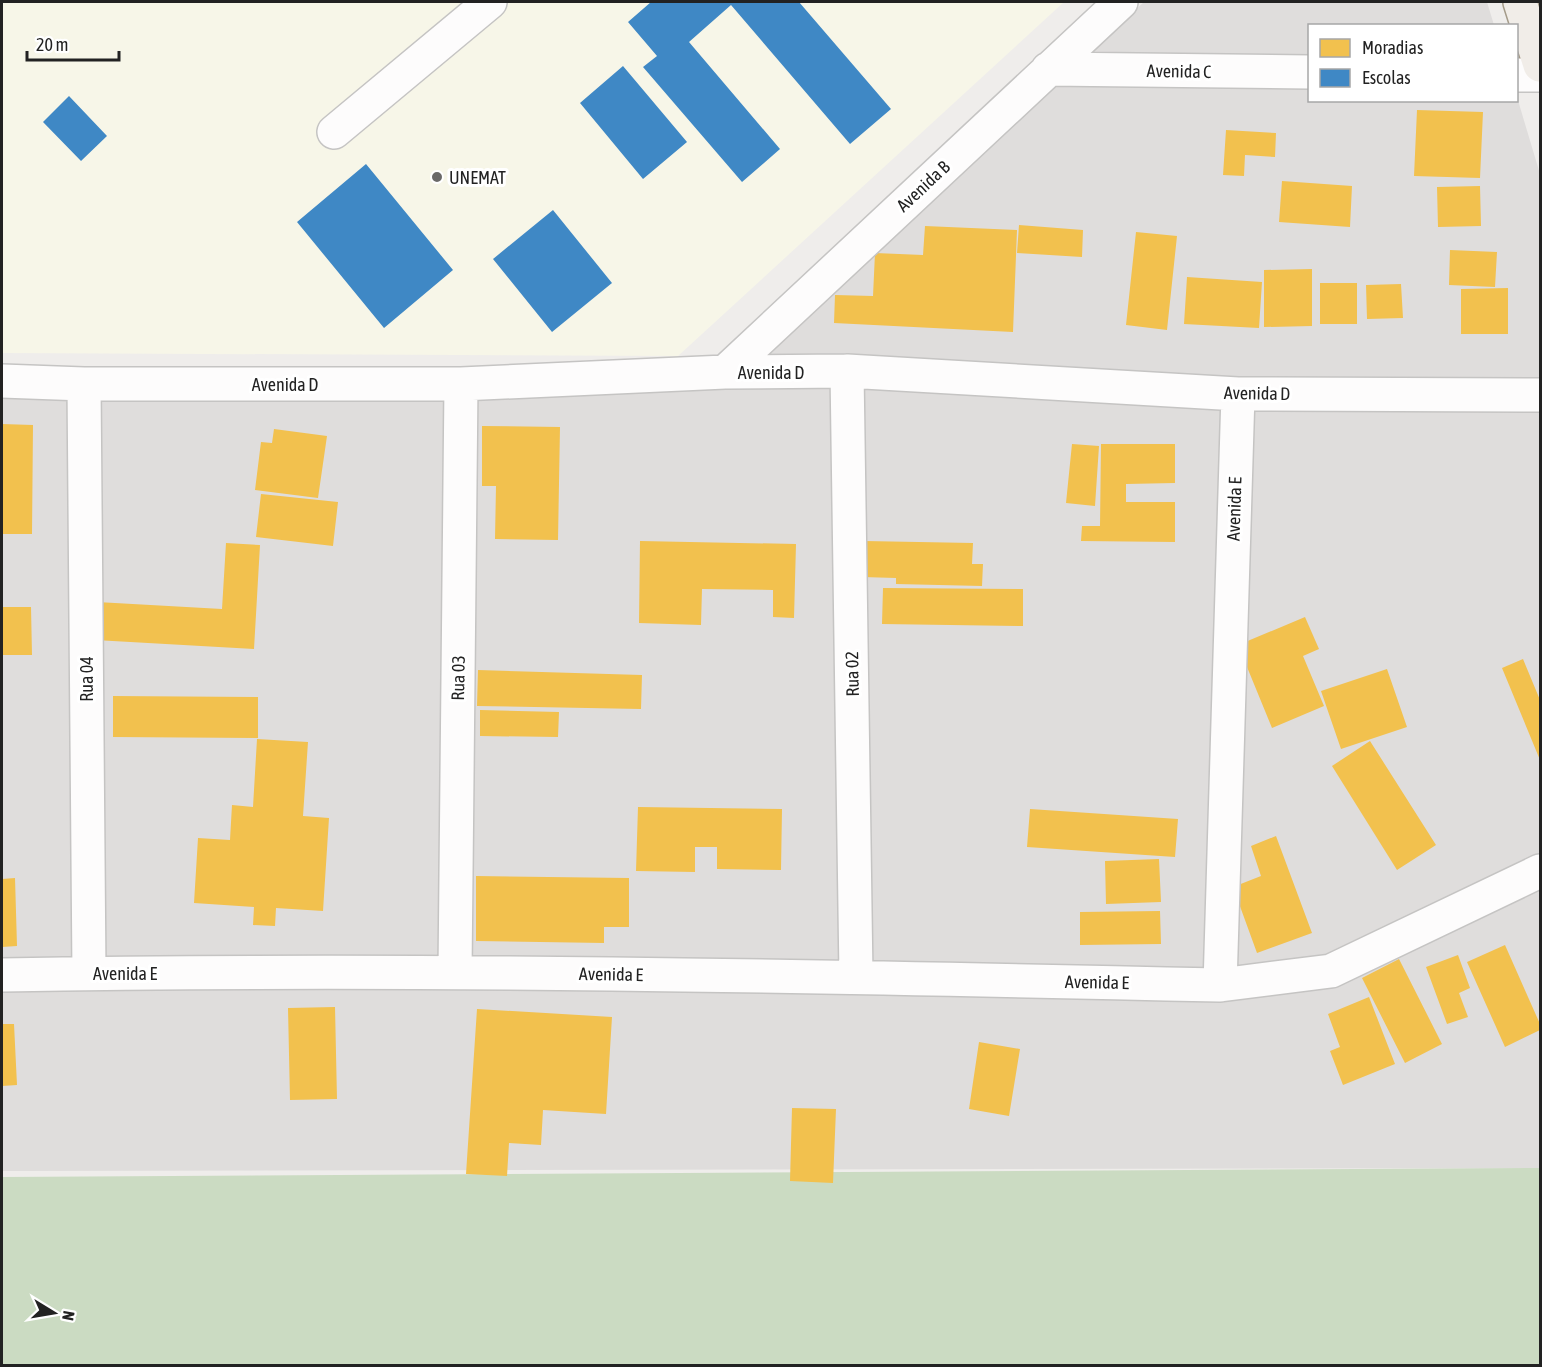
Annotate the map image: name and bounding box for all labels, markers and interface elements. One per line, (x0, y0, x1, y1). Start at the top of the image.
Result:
scale bar (27, 24, 118, 62)
legend (1308, 24, 1518, 102)
text: 20 m (36, 34, 68, 55)
text: Moradias (1362, 37, 1423, 58)
street label: Avenida C (1147, 60, 1211, 82)
text: Escolas (1362, 67, 1411, 88)
street label: Avenida B (892, 156, 954, 216)
place label: UNEMAT (449, 167, 506, 188)
marker: UNEMAT (430, 170, 444, 184)
street label: Avenida D (738, 362, 804, 383)
street label: Avenida D (252, 374, 318, 395)
street label: Avenida D (1224, 382, 1290, 404)
street label: Avenida E (1222, 476, 1246, 541)
street label: Rua 02 (841, 651, 863, 697)
street label: Rua 03 (447, 655, 469, 701)
street label: Rua 04 (76, 656, 97, 702)
street label: Avenida E (93, 963, 157, 984)
street label: Avenida E (579, 963, 644, 985)
street label: Avenida E (1065, 971, 1130, 993)
north arrow (24, 1283, 84, 1343)
text: N (59, 1310, 78, 1322)

